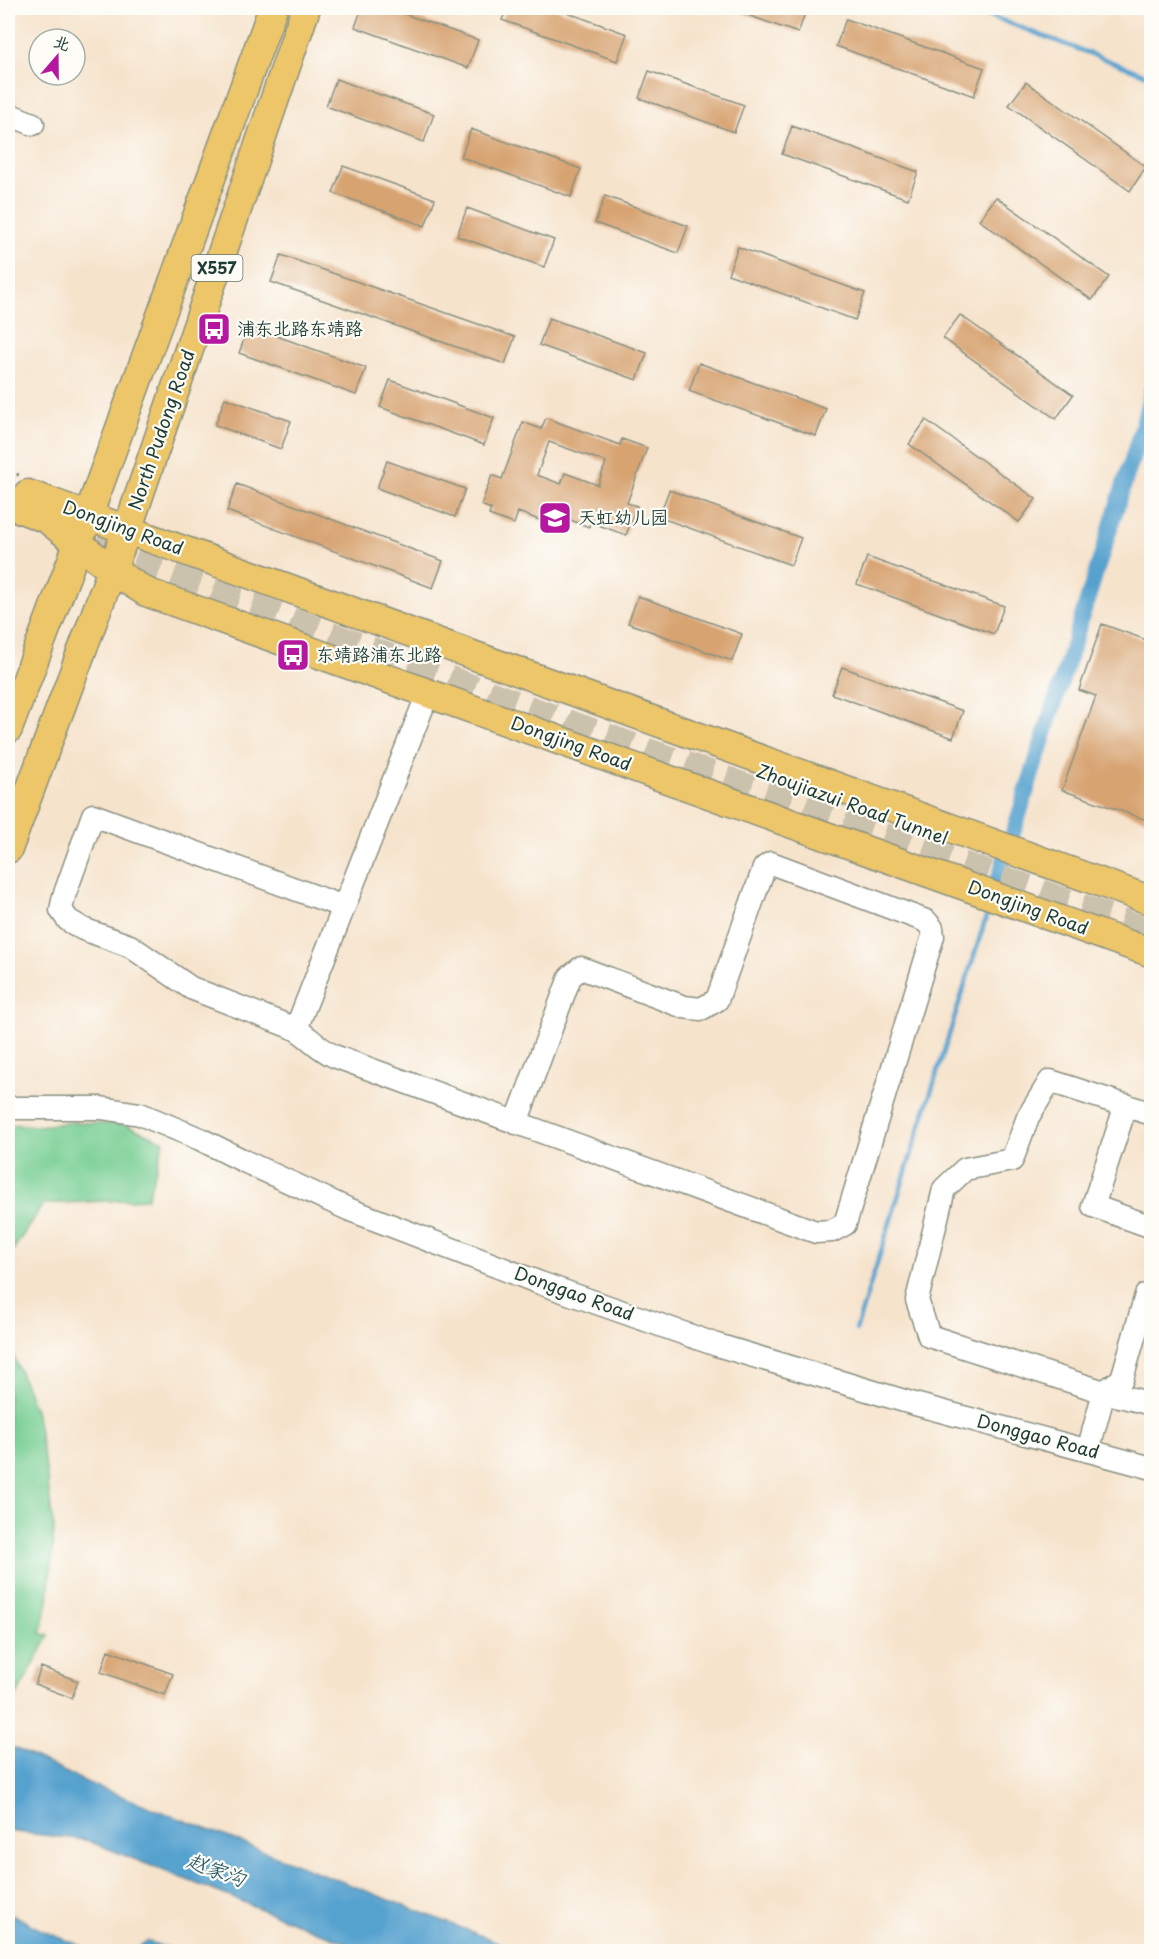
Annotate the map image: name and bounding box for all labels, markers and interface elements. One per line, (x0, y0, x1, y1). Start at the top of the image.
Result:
north arrow (27, 27, 87, 87)
text: 北 (51, 28, 74, 56)
road number: X557 (192, 255, 242, 281)
bus stop icon: 浦东北路东靖路 (196, 311, 232, 347)
place label: 浦东北路东靖路 (237, 314, 363, 341)
street label: North Pudong Road (120, 346, 201, 513)
street label: Dongjing Road (59, 492, 188, 561)
school or university icon: 天虹幼儿园 (537, 500, 573, 536)
place label: 天虹幼儿园 (578, 503, 668, 530)
bus stop icon: 东靖路浦东北路 (275, 637, 311, 673)
place label: 东靖路浦东北路 (316, 640, 442, 667)
street label: Dongjing Road (507, 708, 636, 777)
street label: Zhoujiazui Road Tunnel (753, 756, 952, 851)
street label: Dongjing Road (964, 872, 1093, 941)
street label: Donggao Road (511, 1258, 638, 1327)
street label: Donggao Road (974, 1406, 1103, 1465)
water label: 赵家沟 (183, 1845, 252, 1894)

